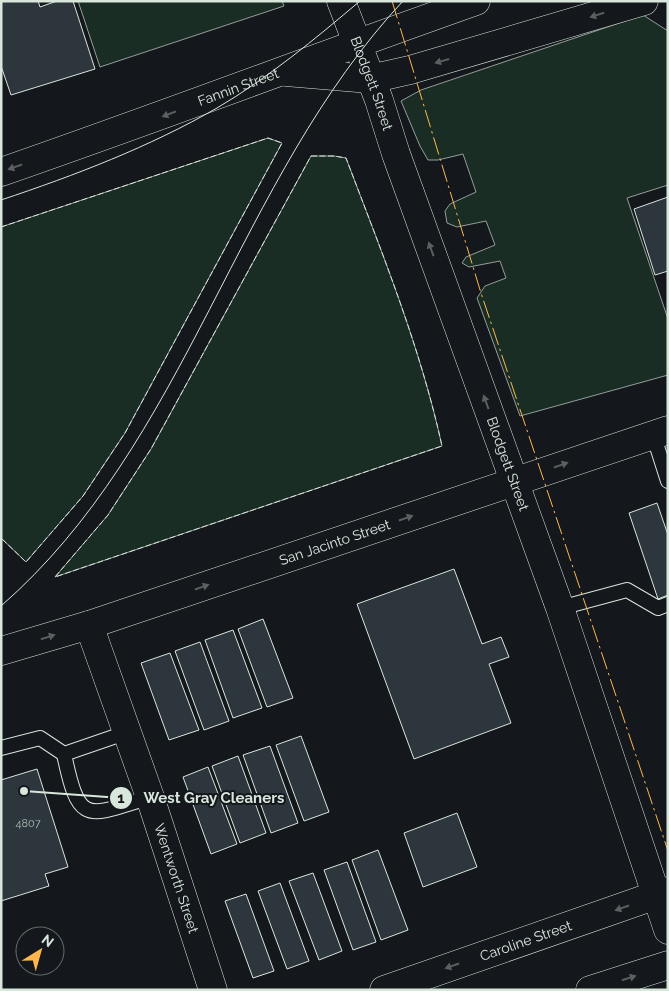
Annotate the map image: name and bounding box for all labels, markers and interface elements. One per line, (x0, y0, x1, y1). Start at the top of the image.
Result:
one-way arrow (590, 12, 605, 20)
street label: Blodgett Street (347, 34, 396, 133)
one-way arrow (434, 58, 449, 66)
street label: Fannin Street (196, 65, 281, 109)
one-way arrow (161, 111, 176, 118)
one-way arrow (7, 163, 22, 171)
one-way arrow (427, 242, 434, 257)
one-way arrow (482, 394, 490, 409)
street label: Blodgett Street (484, 415, 532, 513)
one-way arrow (553, 461, 568, 469)
one-way arrow (399, 514, 414, 522)
street label: San Jacinto Street (277, 516, 392, 568)
one-way arrow (195, 582, 210, 590)
one-way arrow (41, 633, 56, 641)
callout: West Gray Cleaners (108, 783, 294, 813)
text: 1 (117, 789, 125, 807)
text: West Gray Cleaners (144, 789, 284, 807)
house number: 4807 (15, 817, 41, 830)
street label: Wentworth Street (151, 821, 202, 935)
one-way arrow (614, 904, 629, 912)
street label: Caroline Street (478, 917, 574, 964)
north arrow (15, 926, 65, 976)
text: N (39, 931, 57, 950)
one-way arrow (444, 963, 459, 971)
one-way arrow (622, 973, 637, 981)

